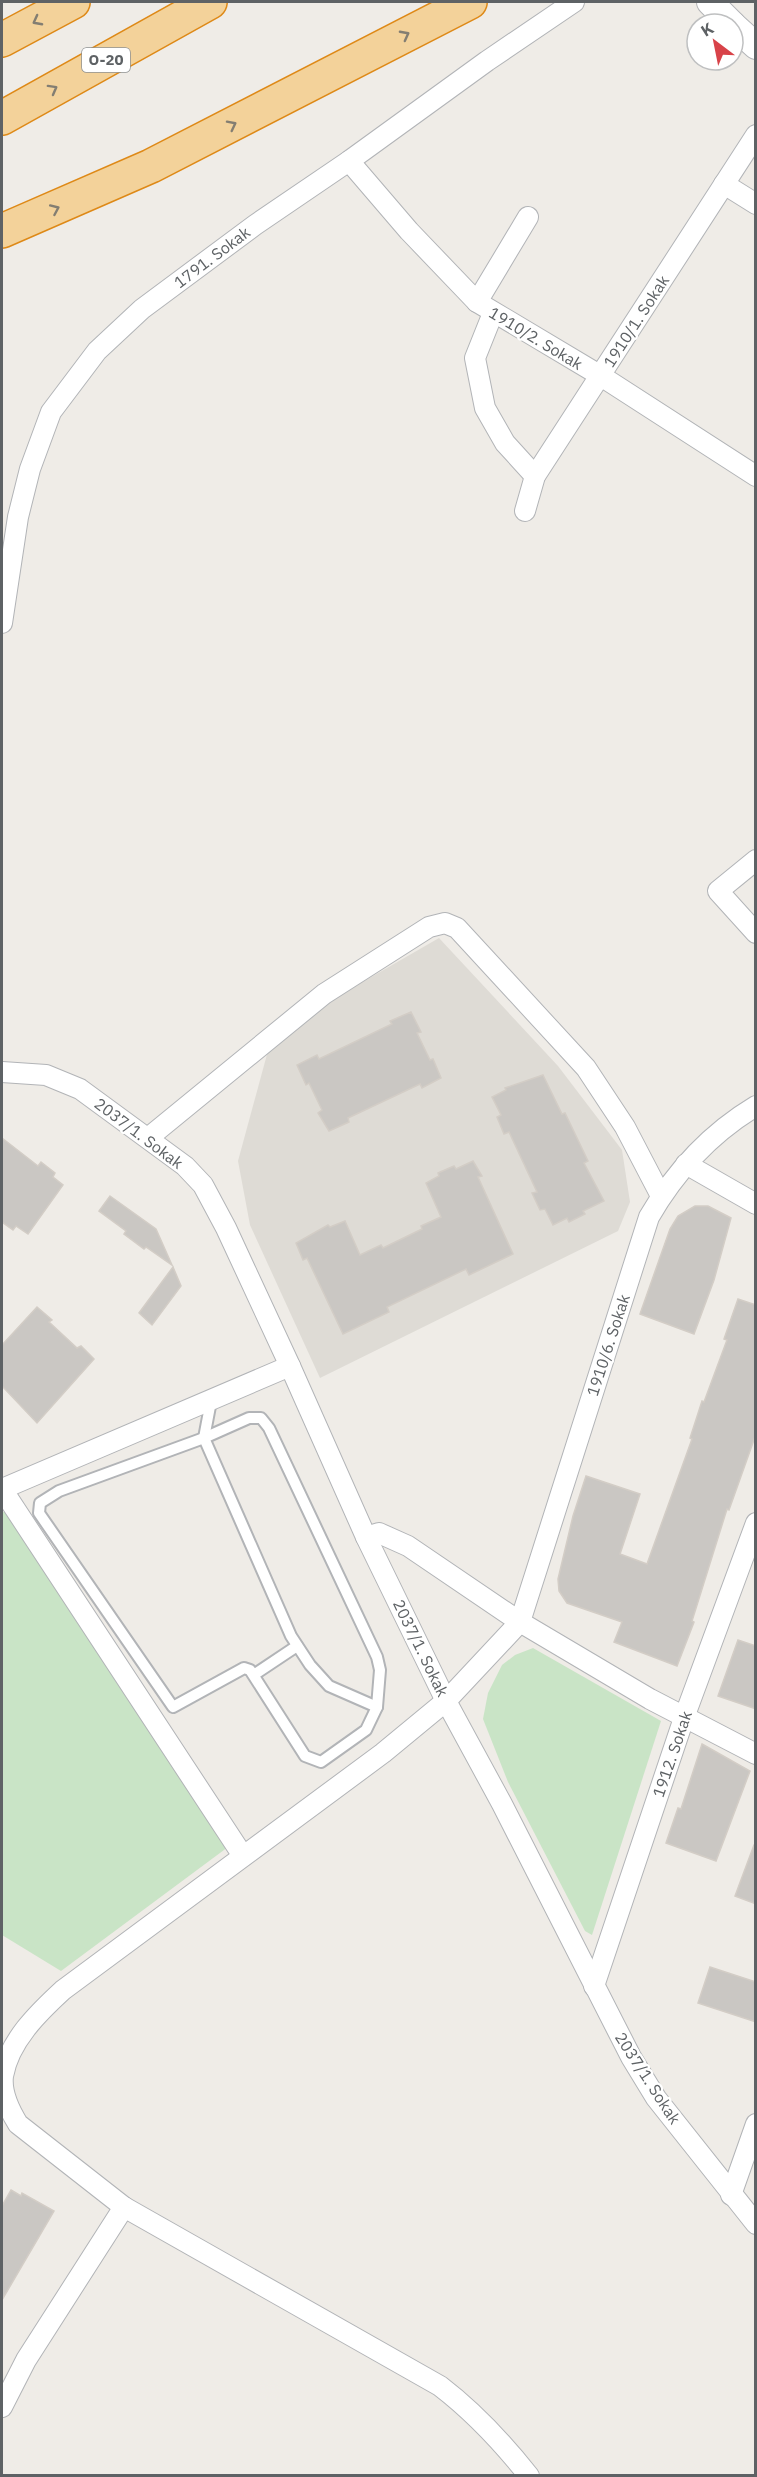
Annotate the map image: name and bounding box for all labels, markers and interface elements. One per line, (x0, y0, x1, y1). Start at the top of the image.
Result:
north arrow (685, 12, 745, 72)
one-way arrow (33, 14, 44, 25)
text: K (697, 18, 717, 41)
one-way arrow (398, 31, 409, 42)
road number: O-20 (82, 48, 130, 72)
one-way arrow (46, 85, 57, 96)
one-way arrow (225, 121, 236, 133)
one-way arrow (49, 204, 60, 216)
street label: 1791. Sokak (170, 222, 254, 292)
street label: 1910/1. Sokak (599, 271, 674, 371)
street label: 1910/2. Sokak (485, 302, 587, 374)
street label: 2037/1. Sokak (91, 1093, 188, 1173)
street label: 1910/6. Sokak (582, 1291, 634, 1398)
street label: 2037/1. Sokak (389, 1596, 453, 1700)
street label: 1912. Sokak (648, 1708, 696, 1800)
street label: 2037/1. Sokak (611, 2028, 686, 2128)

